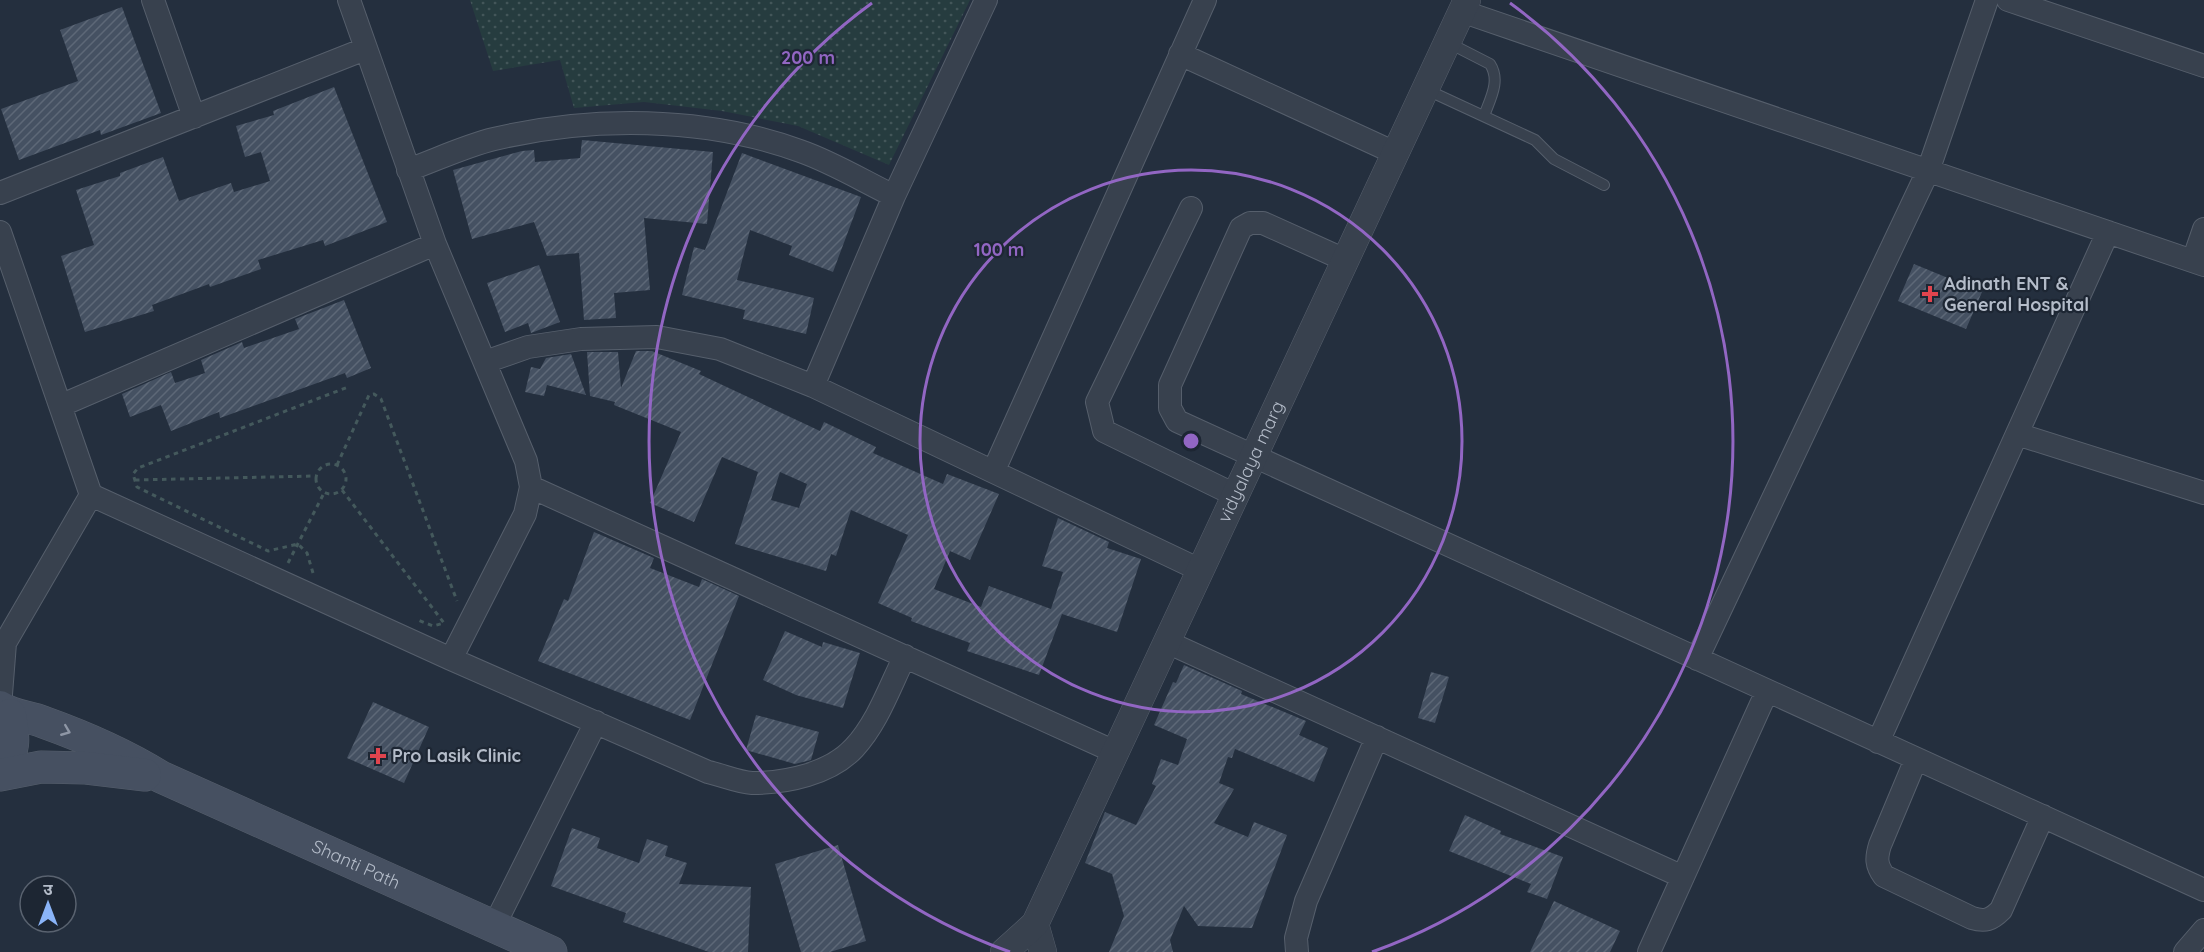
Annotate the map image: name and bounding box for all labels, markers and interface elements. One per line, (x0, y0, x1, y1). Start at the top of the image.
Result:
text: 200 m (781, 46, 835, 69)
text: 100 m (974, 238, 1024, 261)
place label: Adinath ENT & General Hospital (1944, 272, 2089, 316)
marker: Adinath ENT & General Hospital (1921, 285, 1939, 303)
street label: vidyalaya marg (1212, 397, 1289, 526)
centre of rings (1181, 431, 1201, 451)
one-way arrow (60, 724, 71, 736)
place label: Pro Lasik Clinic (392, 744, 521, 767)
marker: Pro Lasik Clinic (369, 747, 387, 765)
street label: Shanti Path (308, 834, 404, 894)
north arrow (18, 874, 78, 934)
text: उ (43, 879, 53, 899)

